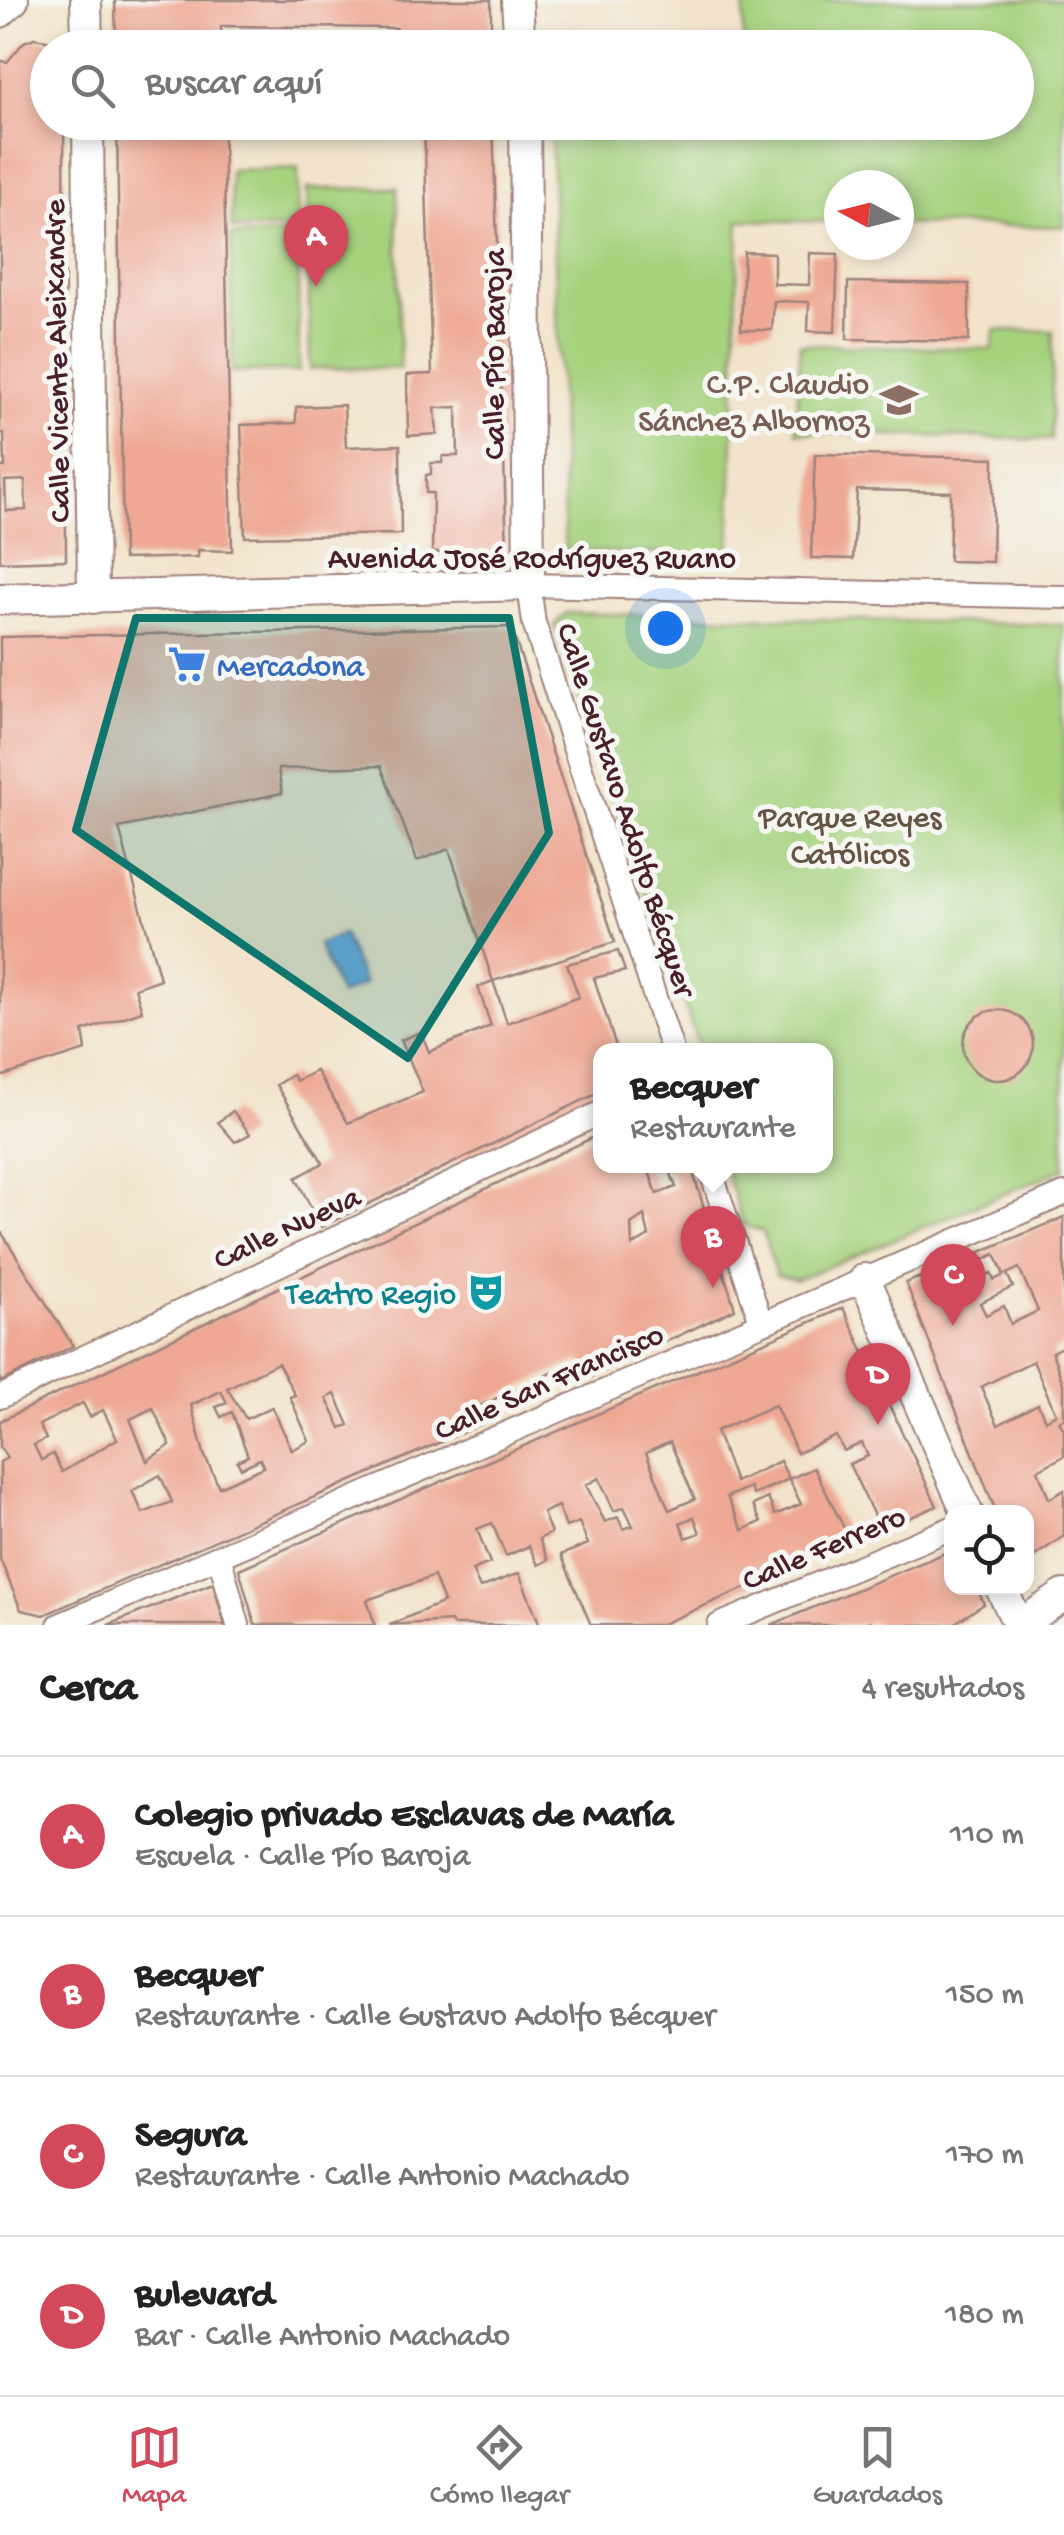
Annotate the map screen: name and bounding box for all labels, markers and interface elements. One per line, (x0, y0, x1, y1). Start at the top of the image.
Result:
search box (30, 30, 1034, 140)
icon: search (65, 58, 120, 113)
text: Buscar aquí (145, 63, 323, 107)
north arrow (824, 170, 914, 260)
street label: Calle Vicente Aleixandre (38, 198, 82, 523)
pin: A (284, 204, 348, 287)
street label: Calle Pío Baroja (478, 247, 516, 460)
place label: C.P. Claudio Sánchez Albornoz (638, 368, 870, 443)
school or university icon: C.P. Claudio Sánchez Albornoz (878, 379, 920, 421)
street label: Avenida José Rodríguez Ruano (328, 542, 736, 580)
your location (640, 603, 691, 654)
street label: Calle Gustavo Adolfo Bécquer (545, 619, 702, 1005)
supermarket icon: Mercadona (166, 643, 208, 685)
place label: Mercadona (217, 650, 365, 688)
park label: Parque Reyes Católicos (758, 801, 942, 876)
popup (593, 1043, 833, 1173)
text: Becquer (631, 1067, 756, 1111)
text: Restaurante (631, 1111, 795, 1149)
street label: Calle Nueva (209, 1179, 369, 1281)
pin: B (680, 1206, 746, 1288)
pin: C (920, 1244, 986, 1326)
theatre icon: Teatro Regio (465, 1271, 507, 1313)
place label: Teatro Regio (284, 1278, 456, 1316)
street label: Calle San Francisco (430, 1317, 670, 1452)
pin: D (846, 1342, 910, 1425)
street label: Calle Ferrero (738, 1499, 912, 1602)
map controls (944, 1505, 1034, 1595)
button: locate (944, 1505, 1034, 1595)
text: Cerca (40, 1666, 137, 1715)
text: 4 resultados (862, 1671, 1024, 1709)
text: Colegio privado Esclavas de María (135, 1795, 673, 1839)
text: A (63, 1817, 82, 1855)
text: 110 m (950, 1817, 1024, 1855)
text: Escuela · Calle Pío Baroja (135, 1839, 470, 1877)
text: Becquer (135, 1955, 261, 1999)
text: B (64, 1977, 81, 2015)
text: 150 m (946, 1977, 1024, 2015)
text: Restaurante · Calle Gustavo Adolfo Bécquer (135, 1999, 715, 2037)
text: Segura (135, 2115, 246, 2159)
text: C (64, 2137, 81, 2175)
text: 170 m (946, 2137, 1024, 2175)
text: Restaurante · Calle Antonio Machado (135, 2159, 630, 2197)
text: Bulevard (135, 2275, 274, 2319)
text: D (62, 2297, 83, 2335)
text: 180 m (945, 2297, 1024, 2335)
text: Bar · Calle Antonio Machado (135, 2319, 510, 2357)
tab: Mapa (122, 2420, 186, 2513)
tab: Cómo llegar (430, 2420, 569, 2513)
tab: Guardados (813, 2420, 942, 2513)

